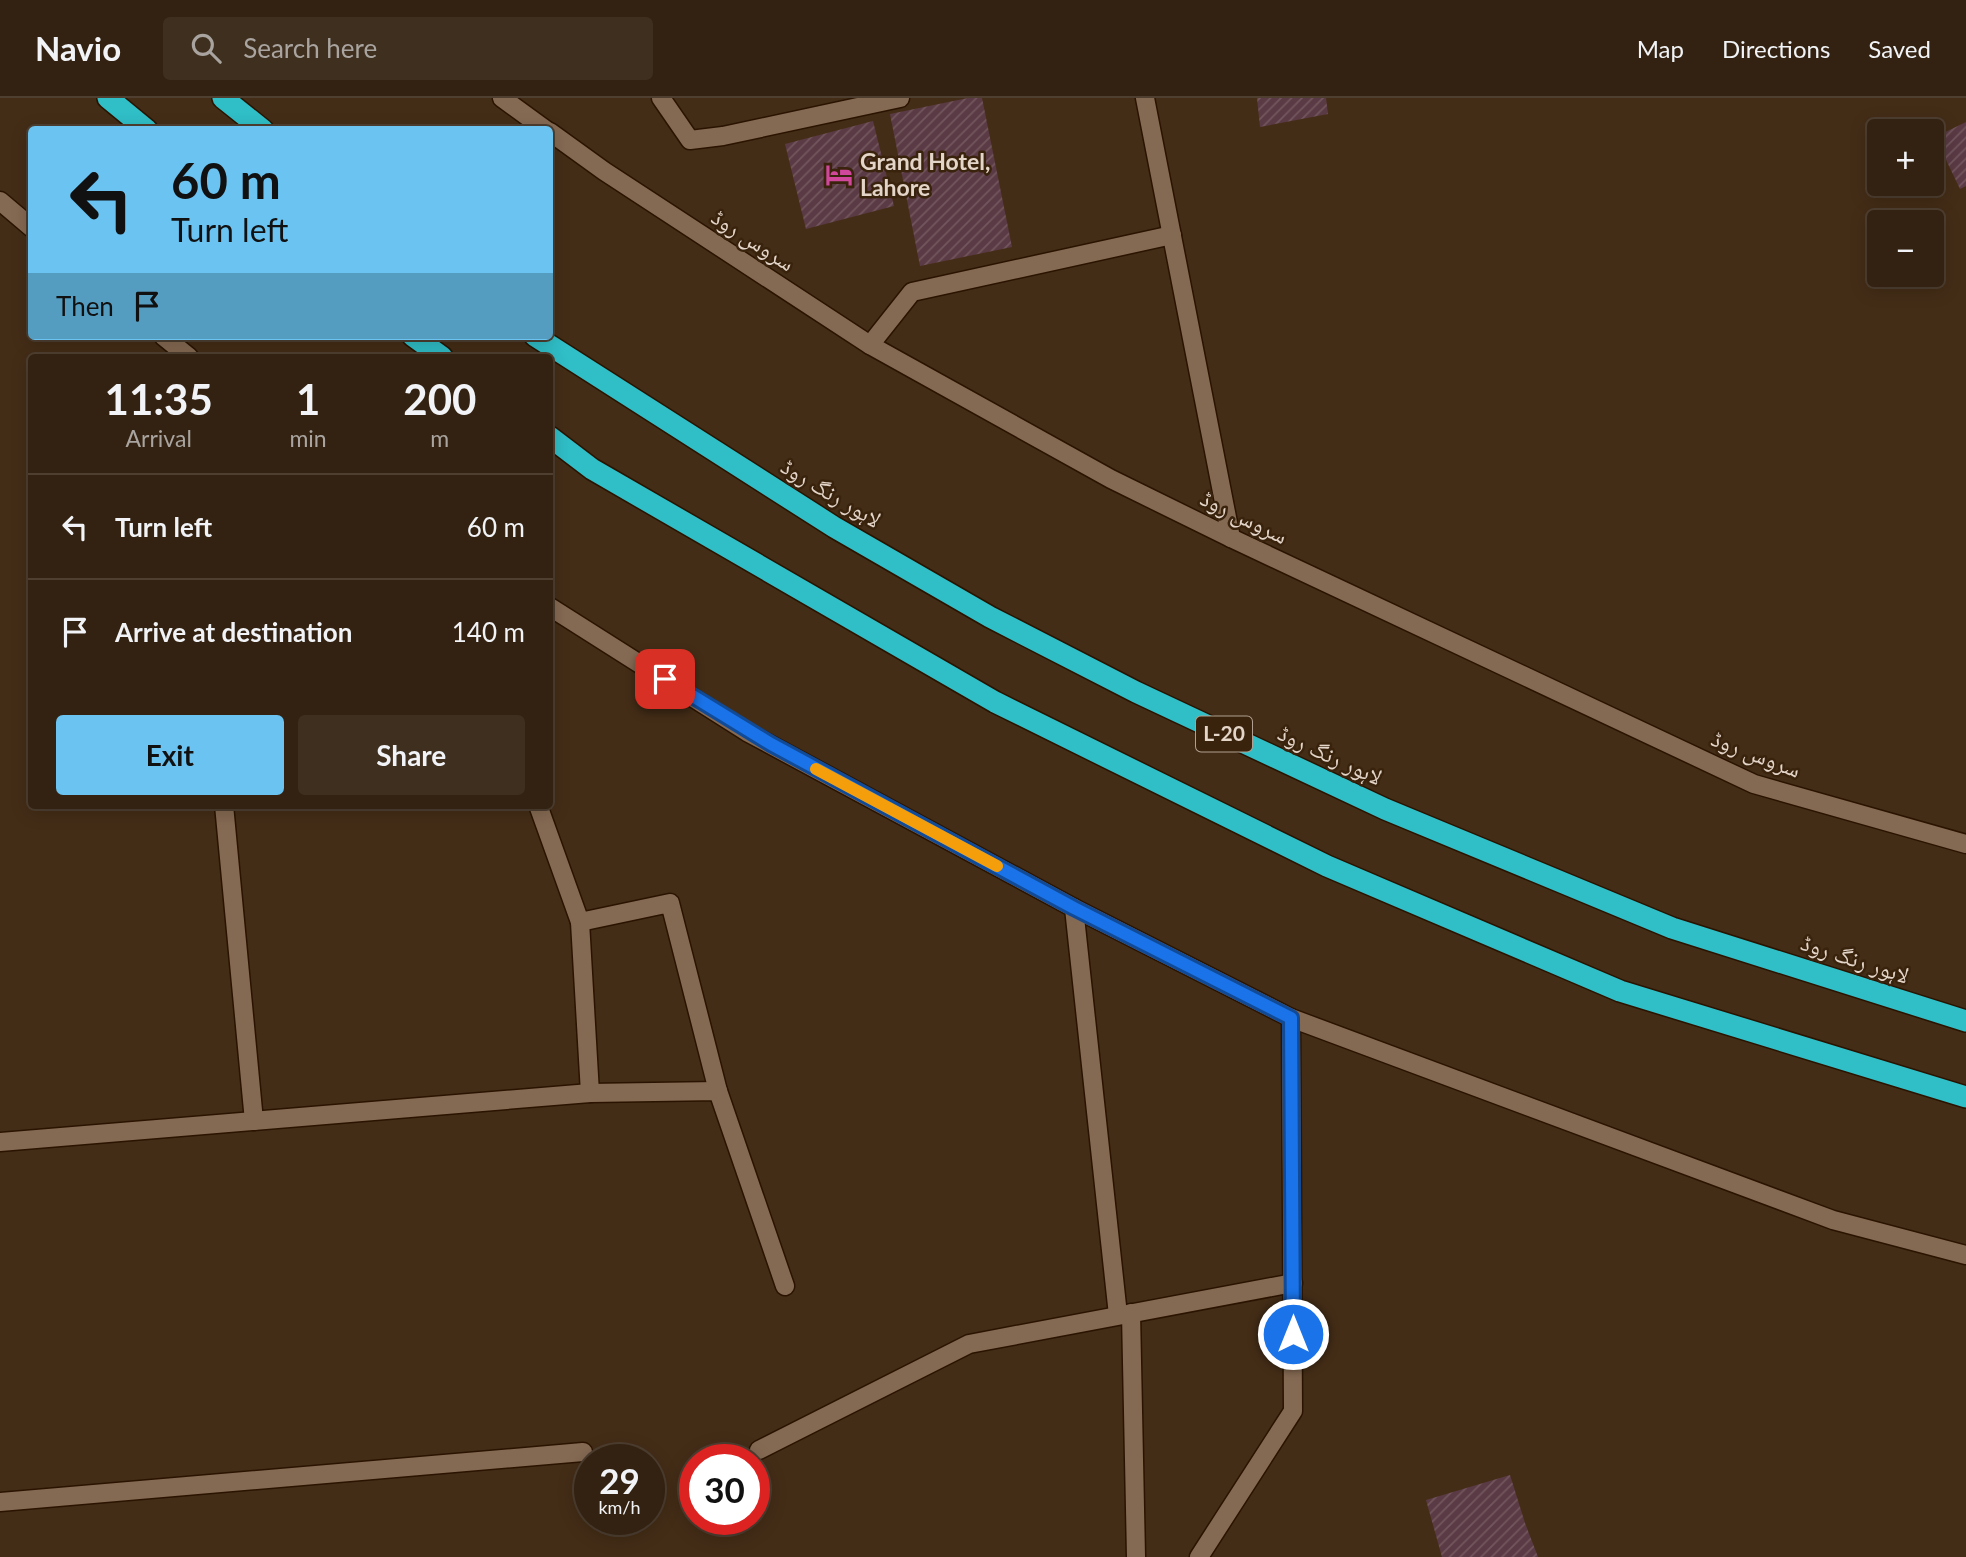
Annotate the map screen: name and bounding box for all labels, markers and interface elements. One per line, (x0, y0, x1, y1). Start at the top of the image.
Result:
search box (163, 17, 653, 80)
text: Navio (35, 28, 121, 68)
icon: search (187, 29, 225, 67)
text: Search here (243, 32, 377, 64)
text: Map (1637, 34, 1684, 63)
text: Directions (1722, 34, 1830, 63)
text: Saved (1868, 34, 1931, 63)
map controls (1867, 119, 1944, 287)
button: + (1867, 119, 1944, 196)
place label: Grand Hotel, Lahore (860, 147, 990, 201)
text: 60 m (171, 151, 281, 209)
icon: left (56, 154, 147, 245)
hotel icon: Grand Hotel, Lahore (824, 160, 854, 190)
street label: سروس روڈ (706, 202, 800, 277)
text: Turn left (171, 210, 288, 249)
button: − (1867, 210, 1944, 287)
icon: arrive (128, 287, 166, 325)
text: Then (56, 290, 114, 322)
text: 11:35 (105, 374, 213, 424)
text: 1 (296, 374, 320, 424)
text: 200 (403, 374, 476, 424)
text: Arrival (126, 424, 192, 452)
text: min (289, 424, 327, 452)
text: m (430, 424, 449, 452)
street label: لاہور رنگ روڈ (776, 451, 887, 533)
street label: سروس روڈ (1196, 483, 1293, 550)
icon: left (56, 508, 94, 546)
text: Turn left (115, 511, 212, 543)
text: 60 m (467, 511, 525, 543)
icon: arrive (56, 613, 94, 651)
text: Arrive at destination (115, 616, 352, 648)
text: 140 m (452, 616, 525, 648)
pin (635, 649, 695, 709)
icon: arrive (646, 660, 684, 698)
button: Exit (56, 715, 284, 795)
button: Share (298, 715, 525, 795)
road number: L-20 (1196, 716, 1252, 752)
street label: لاہور رنگ روڈ (1274, 718, 1387, 790)
street label: سروس روڈ (1707, 723, 1805, 784)
street label: لاہور رنگ روڈ (1798, 927, 1913, 989)
position arrow (1256, 1297, 1330, 1371)
speed limit sign: 30 (679, 1444, 770, 1535)
text: 29 (599, 1459, 640, 1501)
text: km/h (598, 1496, 641, 1518)

